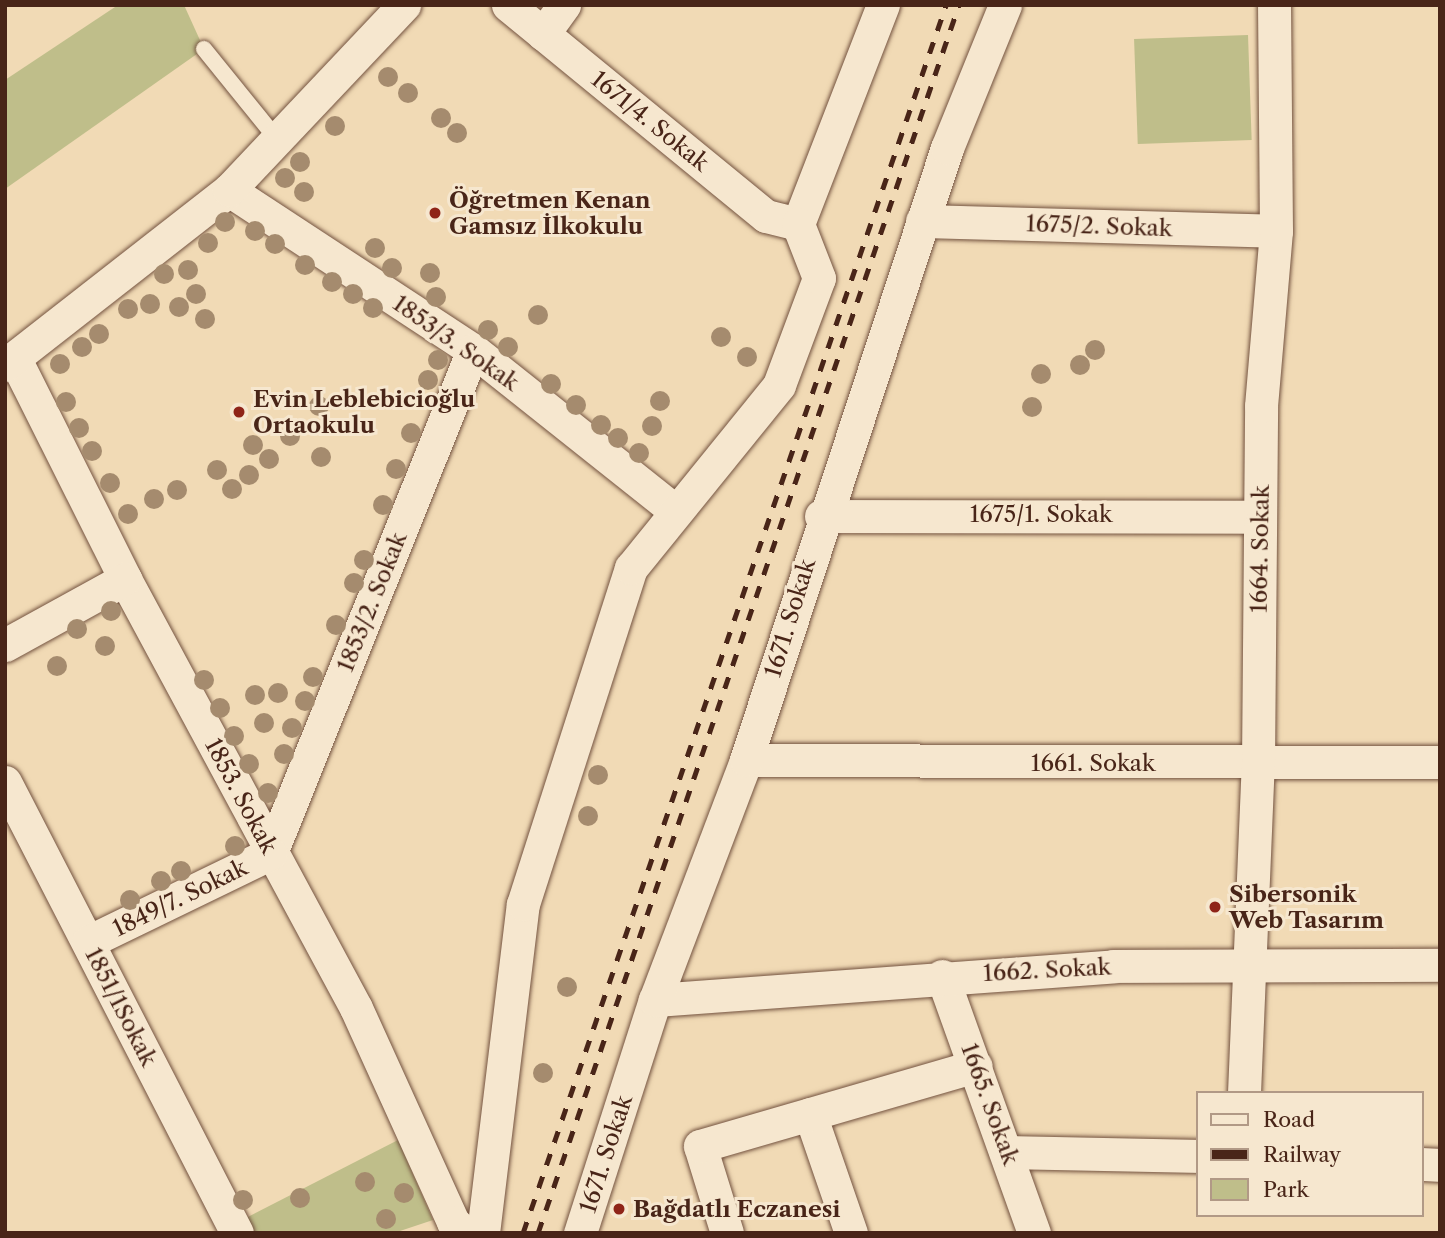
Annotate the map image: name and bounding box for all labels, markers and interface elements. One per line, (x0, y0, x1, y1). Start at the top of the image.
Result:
street label: 1671/4. Sokak (586, 65, 714, 177)
place label: Öğretmen Kenan Gamsız İlkokulu (449, 186, 651, 240)
marker: Öğretmen Kenan Gamsız İlkokulu (427, 205, 443, 221)
street label: 1675/2. Sokak (1025, 210, 1173, 242)
street label: 1853/3. Sokak (388, 289, 524, 397)
place label: Evin Leblebicioğlu Ortaokulu (253, 385, 475, 439)
marker: Evin Leblebicioğlu Ortaokulu (231, 404, 247, 420)
street label: 1664. Sokak (1245, 485, 1275, 613)
street label: 1675/1. Sokak (970, 500, 1112, 528)
street label: 1853/2. Sokak (331, 528, 413, 676)
street label: 1671. Sokak (759, 556, 821, 680)
street label: 1853. Sokak (199, 734, 283, 858)
street label: 1661. Sokak (1031, 749, 1155, 777)
street label: 1849/7. Sokak (108, 854, 252, 942)
place label: Sibersonik Web Tasarım (1229, 880, 1385, 934)
marker: Sibersonik Web Tasarım (1207, 899, 1223, 915)
street label: 1851/1Sokak (79, 943, 163, 1071)
street label: 1662. Sokak (982, 953, 1112, 987)
street label: 1665. Sokak (955, 1039, 1025, 1169)
legend (1196, 1091, 1424, 1217)
street label: 1671. Sokak (574, 1092, 638, 1216)
text: Road (1263, 1107, 1315, 1132)
text: Railway (1263, 1142, 1341, 1167)
text: Park (1263, 1177, 1309, 1202)
place label: Bağdatlı Eczanesi (633, 1195, 841, 1223)
marker: Bağdatlı Eczanesi (611, 1201, 627, 1217)

